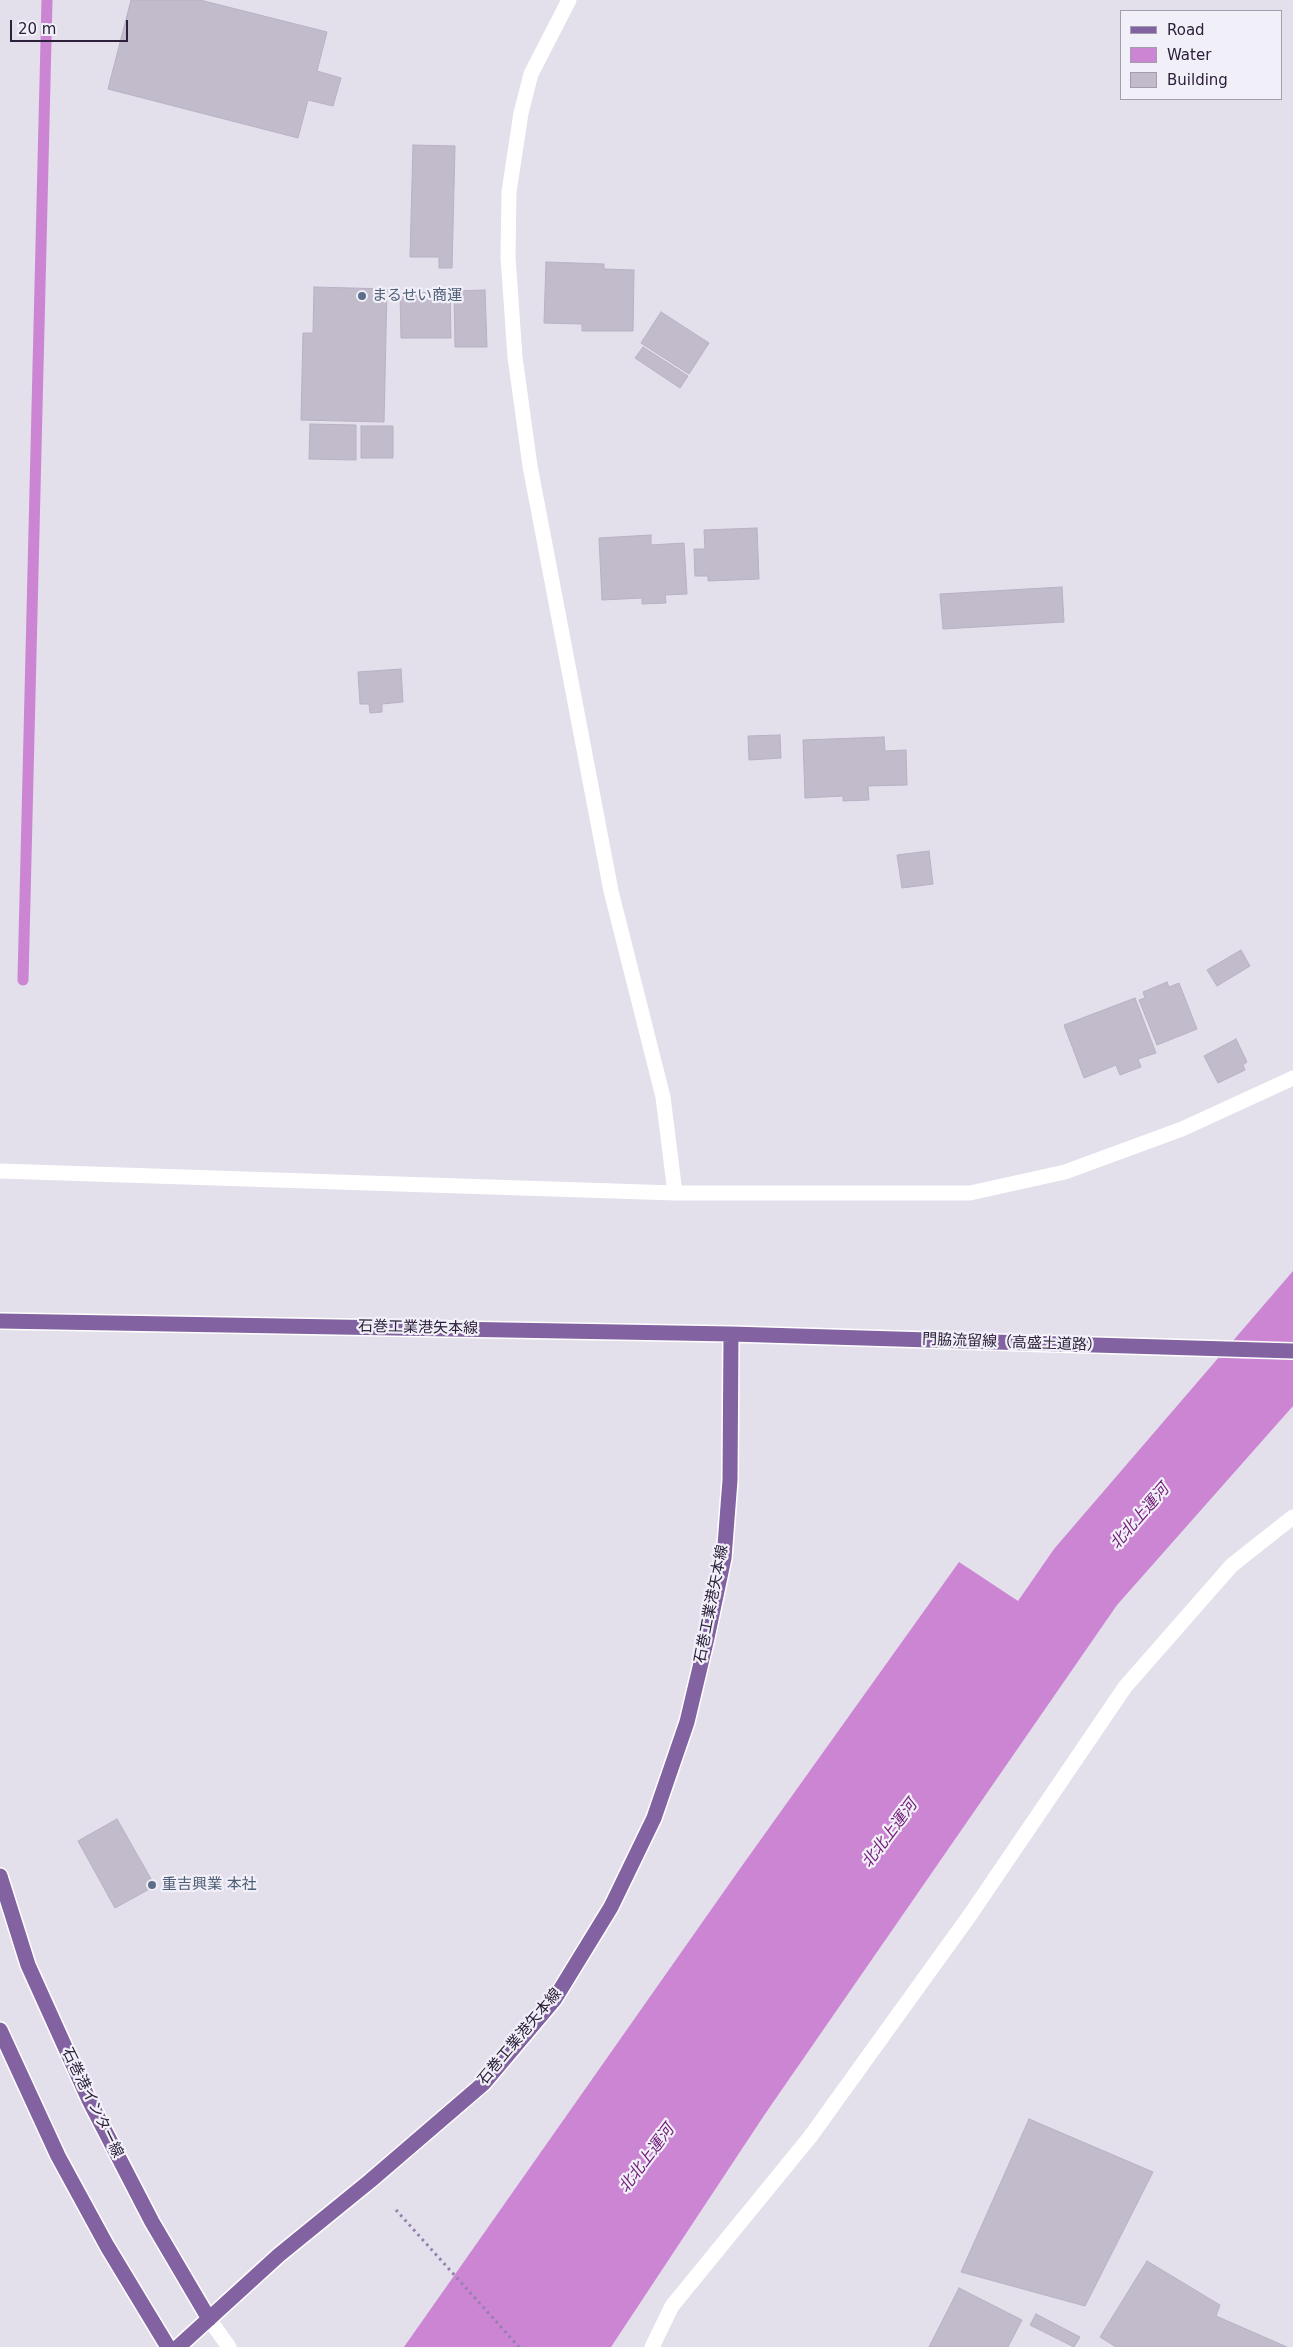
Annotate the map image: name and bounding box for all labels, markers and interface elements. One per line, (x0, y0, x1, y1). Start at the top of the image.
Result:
scale bar (12, 10, 130, 42)
legend (1120, 10, 1283, 100)
text: 20 m (18, 20, 56, 38)
text: Road (1167, 21, 1205, 39)
text: Water (1167, 46, 1211, 64)
text: Building (1167, 71, 1228, 89)
place label: まるせい商運 (372, 287, 462, 305)
marker: まるせい商運 (356, 290, 368, 302)
street label: 石巻工業港矢本線 (358, 1318, 478, 1338)
street label: 門脇流留線（高盛土道路） (922, 1331, 1102, 1355)
water label: 北北上運河 (1107, 1481, 1173, 1553)
street label: 石巻工業港矢本線 (692, 1543, 732, 1665)
water label: 北北上運河 (858, 1796, 922, 1872)
place label: 重吉興業 本社 (162, 1876, 257, 1894)
marker: 重吉興業 本社 (146, 1879, 158, 1891)
street label: 石巻工業港矢本線 (475, 1985, 565, 2089)
street label: 石巻港インター線 (58, 2045, 126, 2161)
water label: 北北上運河 (615, 2121, 679, 2197)

